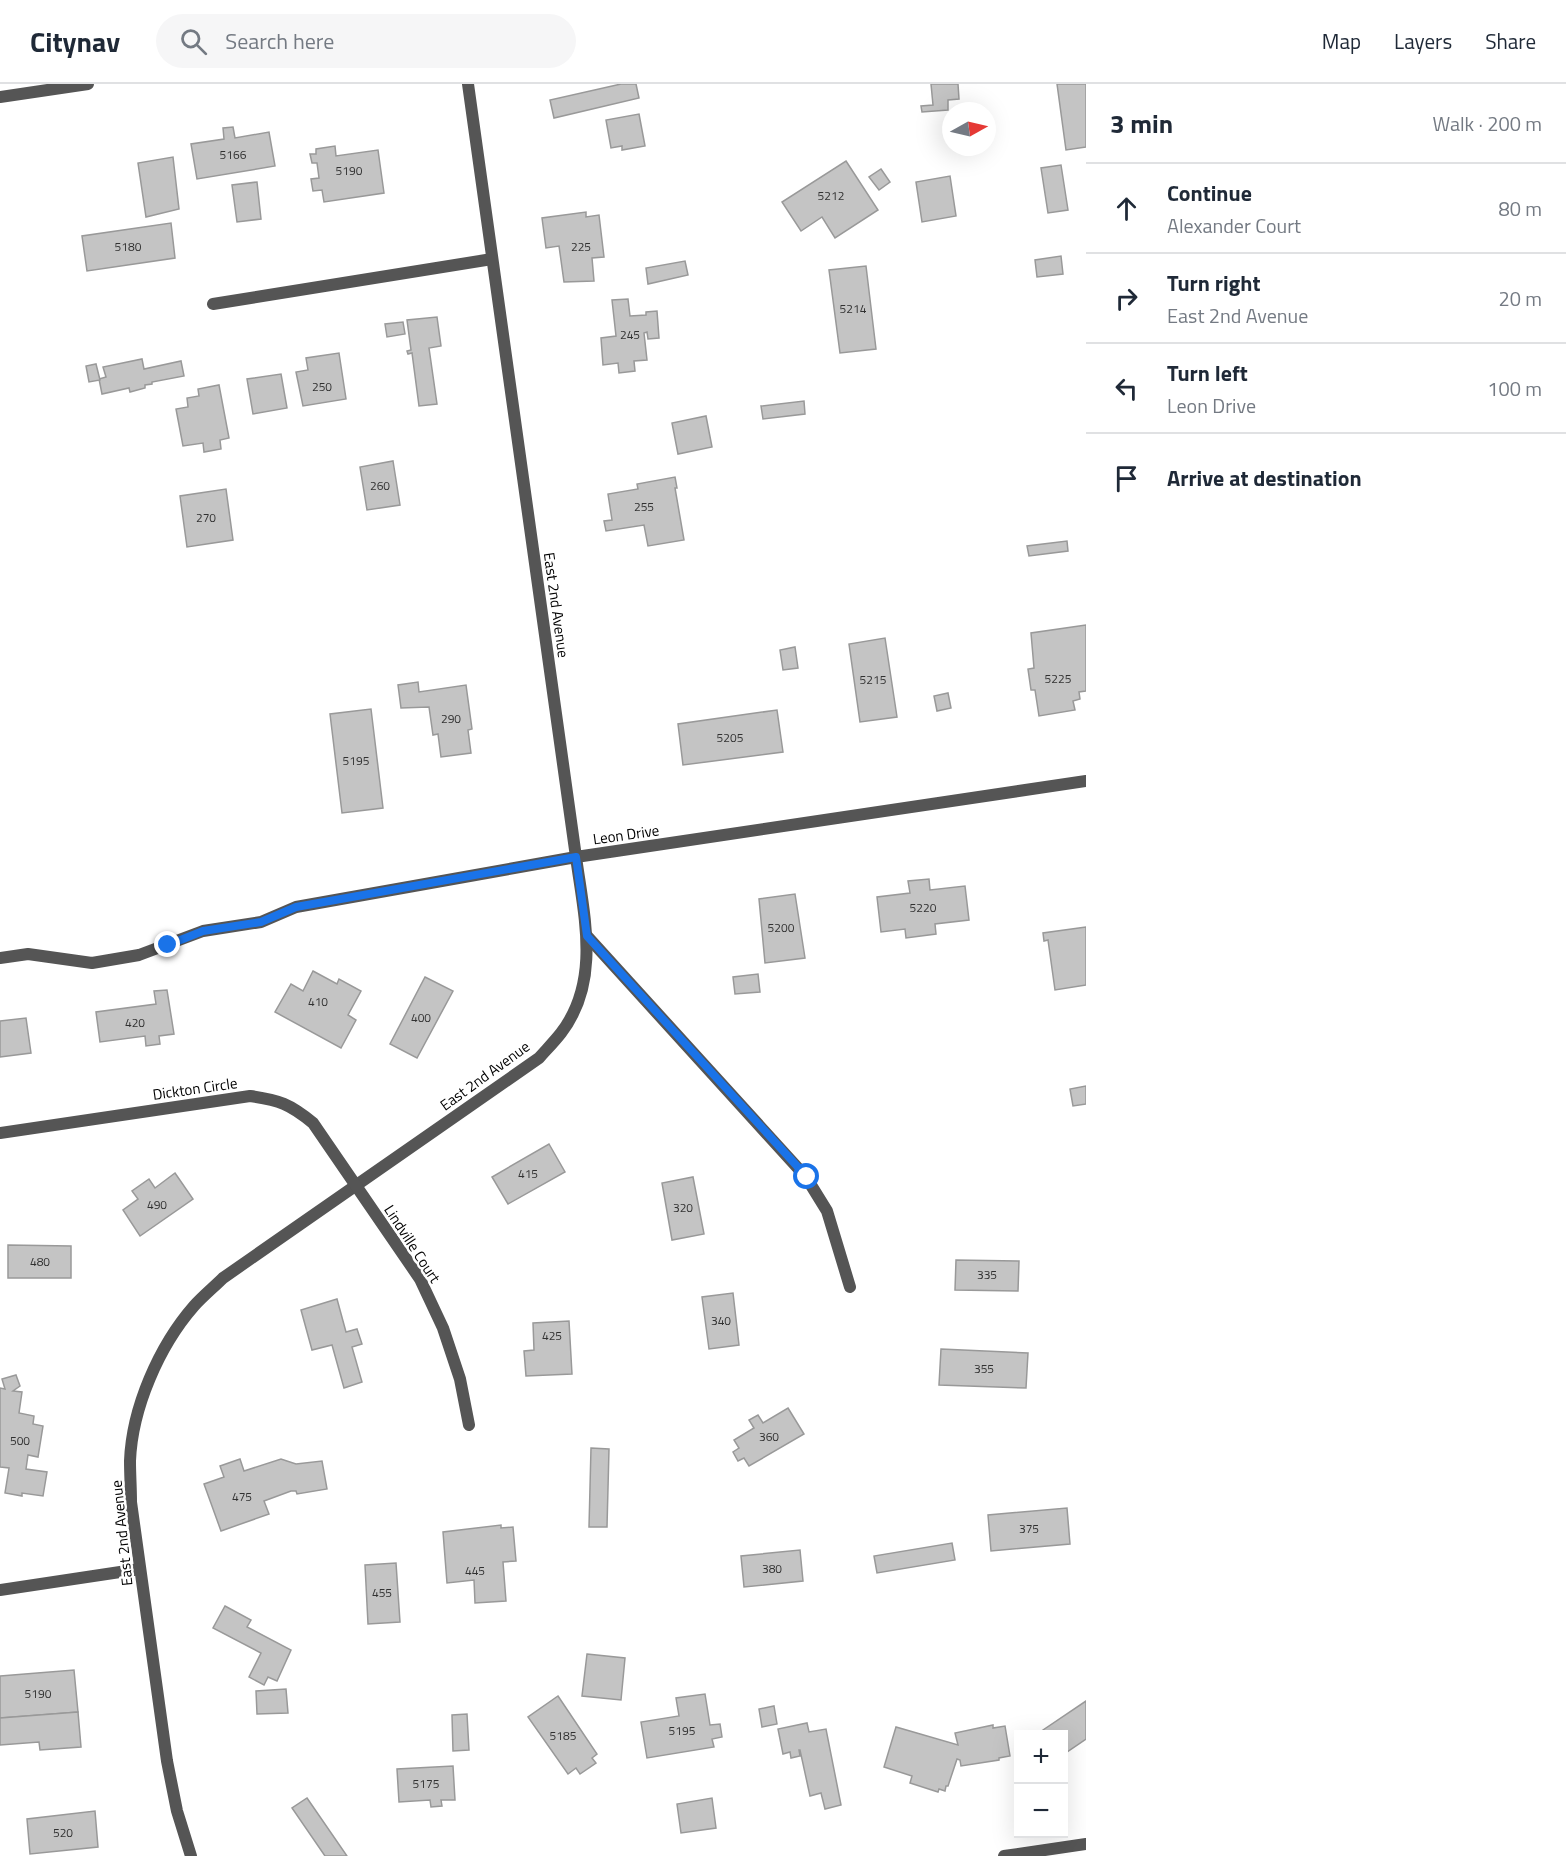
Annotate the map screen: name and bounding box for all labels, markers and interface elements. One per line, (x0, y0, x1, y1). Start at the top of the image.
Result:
search box (156, 14, 576, 68)
text: Citynav (30, 20, 120, 63)
text: Search here (225, 24, 334, 58)
icon: search (177, 25, 210, 58)
text: Map (1322, 25, 1361, 57)
text: Layers (1394, 25, 1452, 57)
text: Share (1485, 25, 1536, 57)
north arrow (942, 102, 996, 156)
text: 3 min (1110, 104, 1173, 143)
text: Walk · 200 m (1433, 108, 1542, 139)
house number: 5166 (220, 145, 247, 164)
house number: 5190 (336, 161, 363, 180)
text: Continue (1167, 176, 1252, 210)
house number: 5212 (818, 186, 844, 205)
icon: ahead (1110, 192, 1143, 225)
text: 80 m (1498, 193, 1542, 224)
text: Alexander Court (1167, 210, 1301, 241)
house number: 5180 (115, 237, 142, 256)
house number: 225 (571, 237, 591, 256)
text: Turn right (1167, 266, 1261, 300)
icon: right (1110, 282, 1143, 315)
text: 20 m (1498, 283, 1542, 314)
house number: 5214 (840, 299, 867, 318)
text: East 2nd Avenue (1167, 300, 1308, 331)
house number: 245 (620, 325, 640, 344)
text: Turn left (1167, 356, 1248, 390)
icon: left (1110, 372, 1143, 405)
text: 100 m (1487, 373, 1542, 404)
house number: 250 (312, 377, 332, 396)
text: Leon Drive (1167, 390, 1256, 421)
text: Arrive at destination (1167, 461, 1362, 495)
icon: arrive (1110, 462, 1143, 495)
house number: 260 (370, 476, 390, 495)
house number: 255 (634, 497, 654, 516)
house number: 270 (196, 508, 216, 527)
street label: East 2nd Avenue (538, 551, 575, 659)
house number: 5225 (1045, 669, 1072, 688)
house number: 5215 (860, 670, 887, 689)
house number: 290 (441, 709, 461, 728)
house number: 5205 (717, 728, 744, 747)
house number: 5195 (343, 751, 370, 770)
street label: Leon Drive (591, 818, 661, 851)
house number: 5220 (910, 898, 937, 917)
house number: 5200 (768, 918, 795, 937)
route end (154, 931, 180, 957)
house number: 410 (308, 992, 328, 1011)
house number: 400 (411, 1008, 431, 1027)
house number: 420 (125, 1013, 145, 1032)
street label: East 2nd Avenue (435, 1035, 534, 1116)
street label: Dickton Circle (151, 1071, 239, 1106)
route start (793, 1163, 819, 1189)
house number: 415 (518, 1164, 538, 1183)
house number: 490 (147, 1195, 167, 1214)
house number: 320 (673, 1198, 693, 1217)
street label: Lindville Court (379, 1200, 447, 1288)
house number: 480 (30, 1252, 50, 1271)
house number: 335 (977, 1265, 997, 1284)
house number: 340 (711, 1311, 731, 1330)
house number: 425 (542, 1326, 562, 1345)
house number: 355 (974, 1359, 994, 1378)
house number: 360 (759, 1427, 779, 1446)
house number: 500 (10, 1431, 30, 1450)
street label: East 2nd Avenue (105, 1479, 138, 1587)
house number: 475 (232, 1487, 252, 1506)
house number: 375 (1019, 1519, 1039, 1538)
house number: 380 (762, 1559, 782, 1578)
house number: 445 (465, 1561, 485, 1580)
house number: 455 (372, 1583, 392, 1602)
house number: 5190 (25, 1684, 52, 1703)
house number: 5195 (669, 1721, 696, 1740)
house number: 5185 (550, 1726, 577, 1745)
map controls (1014, 1730, 1068, 1838)
button: + (1014, 1730, 1068, 1784)
house number: 5175 (413, 1774, 440, 1793)
button: − (1014, 1784, 1068, 1838)
house number: 520 (53, 1823, 73, 1842)

